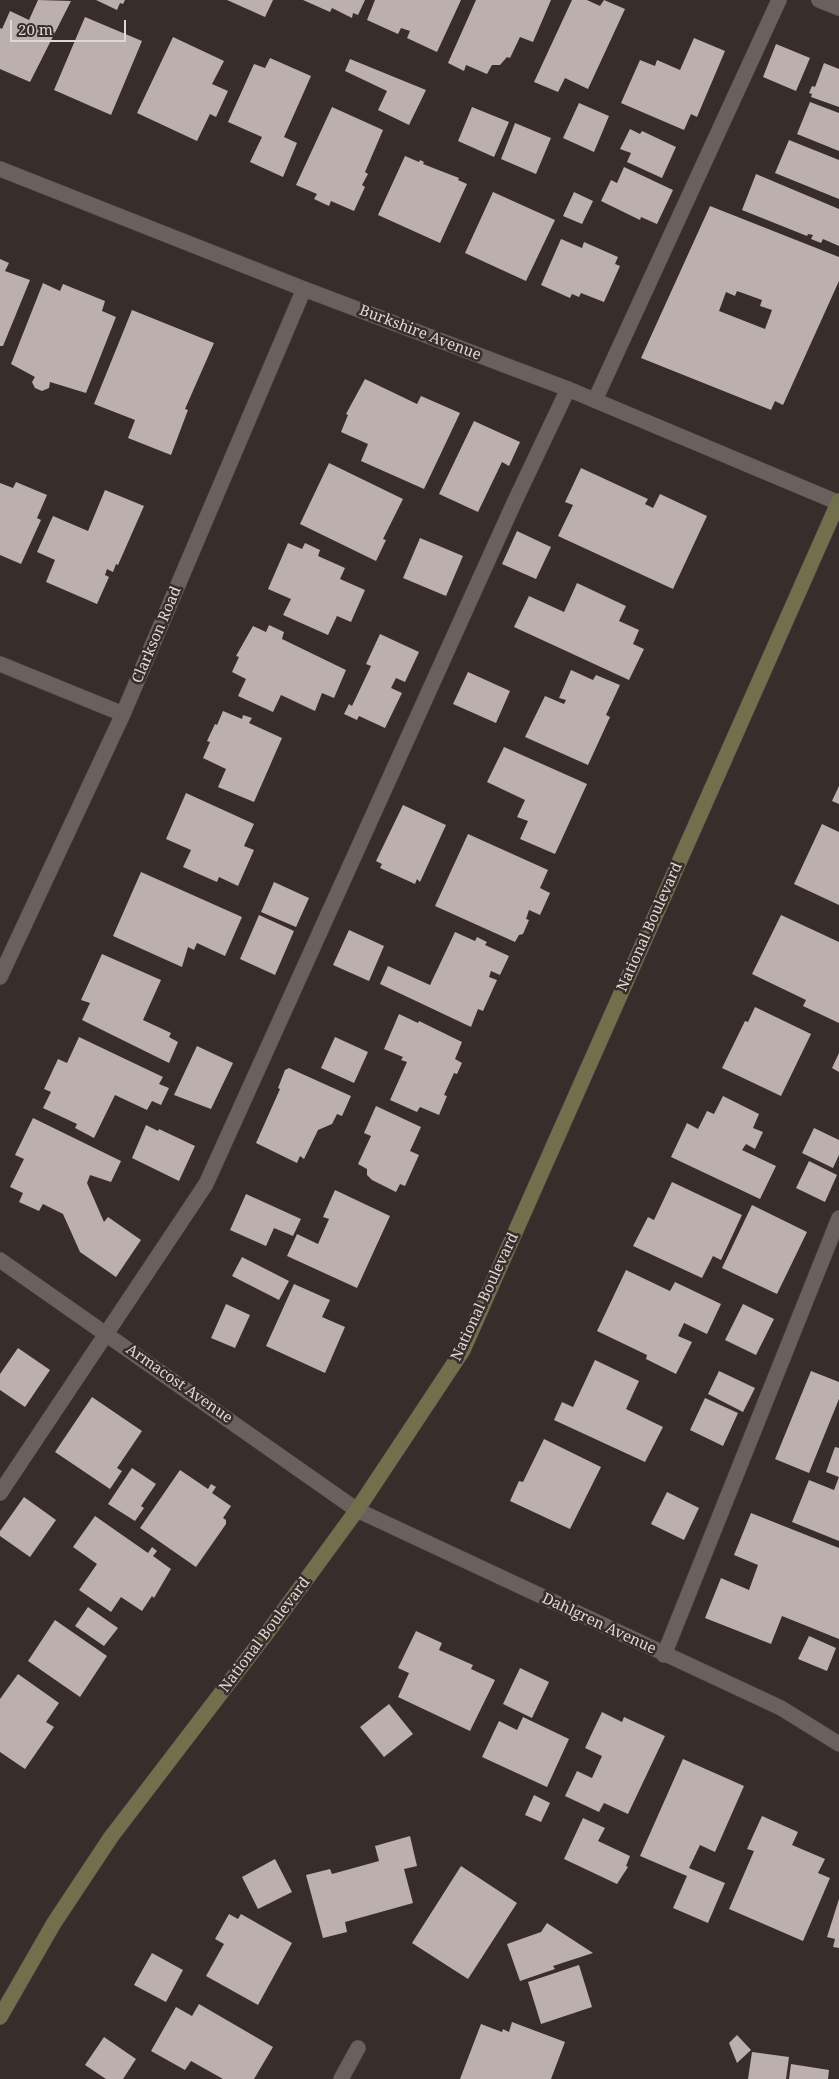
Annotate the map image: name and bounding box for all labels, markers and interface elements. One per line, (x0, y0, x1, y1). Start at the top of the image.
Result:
scale bar (12, 10, 129, 42)
text: 20 m (18, 19, 53, 39)
street label: Burkshire Avenue (357, 302, 483, 364)
street label: Clarkson Road (129, 584, 185, 686)
street label: National Boulevard (613, 860, 687, 994)
street label: National Boulevard (447, 1230, 523, 1364)
street label: Armacost Avenue (122, 1341, 236, 1427)
street label: National Boulevard (216, 1574, 314, 1696)
street label: Dahlgren Avenue (539, 1590, 659, 1658)

